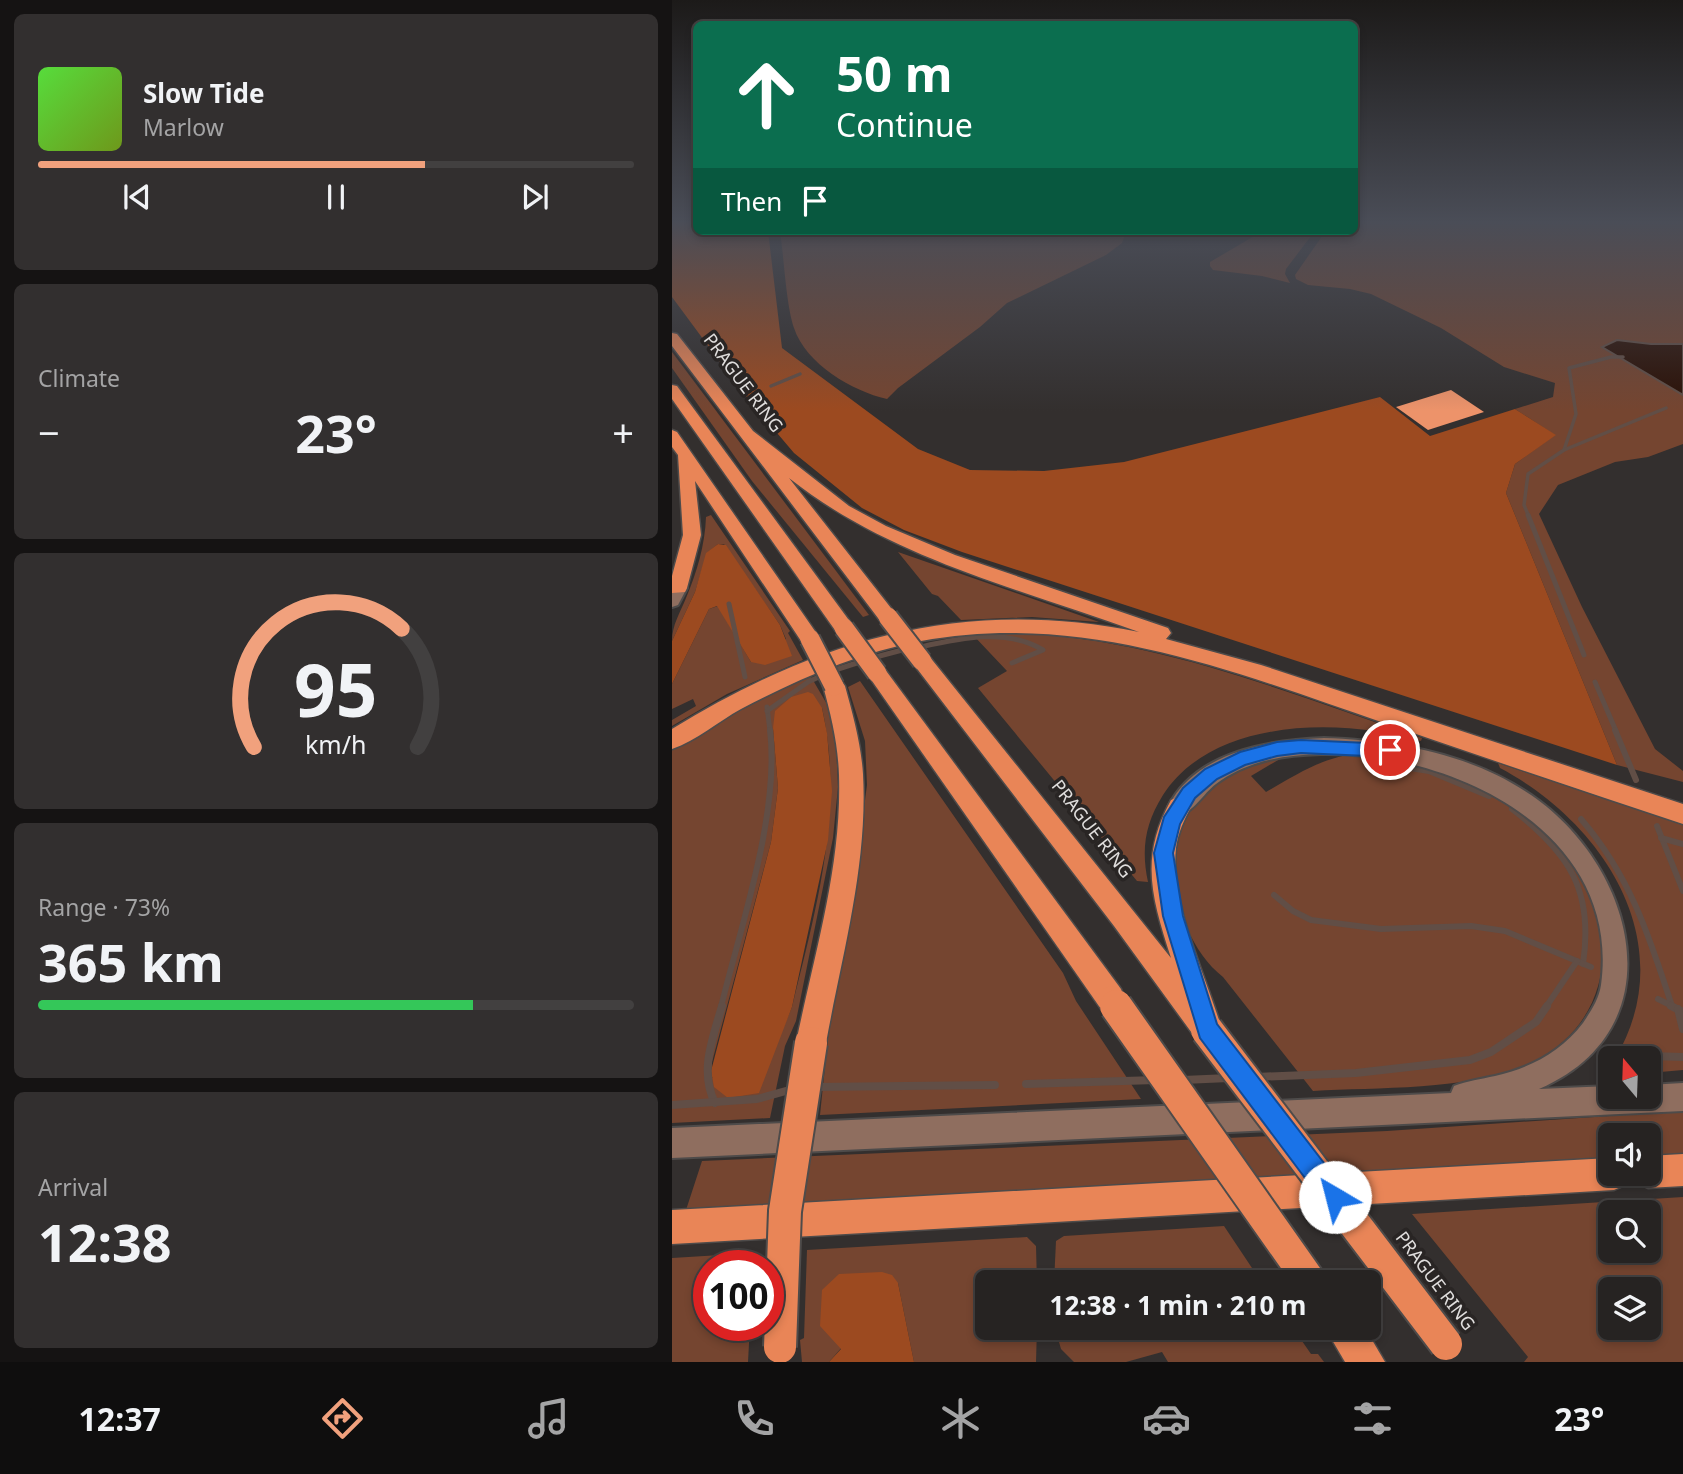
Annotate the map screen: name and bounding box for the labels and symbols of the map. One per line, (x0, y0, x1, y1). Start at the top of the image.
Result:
street label: PRAGUE RING (699, 328, 789, 437)
pin (1360, 720, 1420, 780)
street label: PRAGUE RING (1047, 774, 1139, 882)
north arrow (1598, 1046, 1661, 1110)
position arrow (1298, 1160, 1372, 1234)
street label: PRAGUE RING (1391, 1226, 1481, 1335)
speed limit sign: 100 (693, 1250, 784, 1341)

